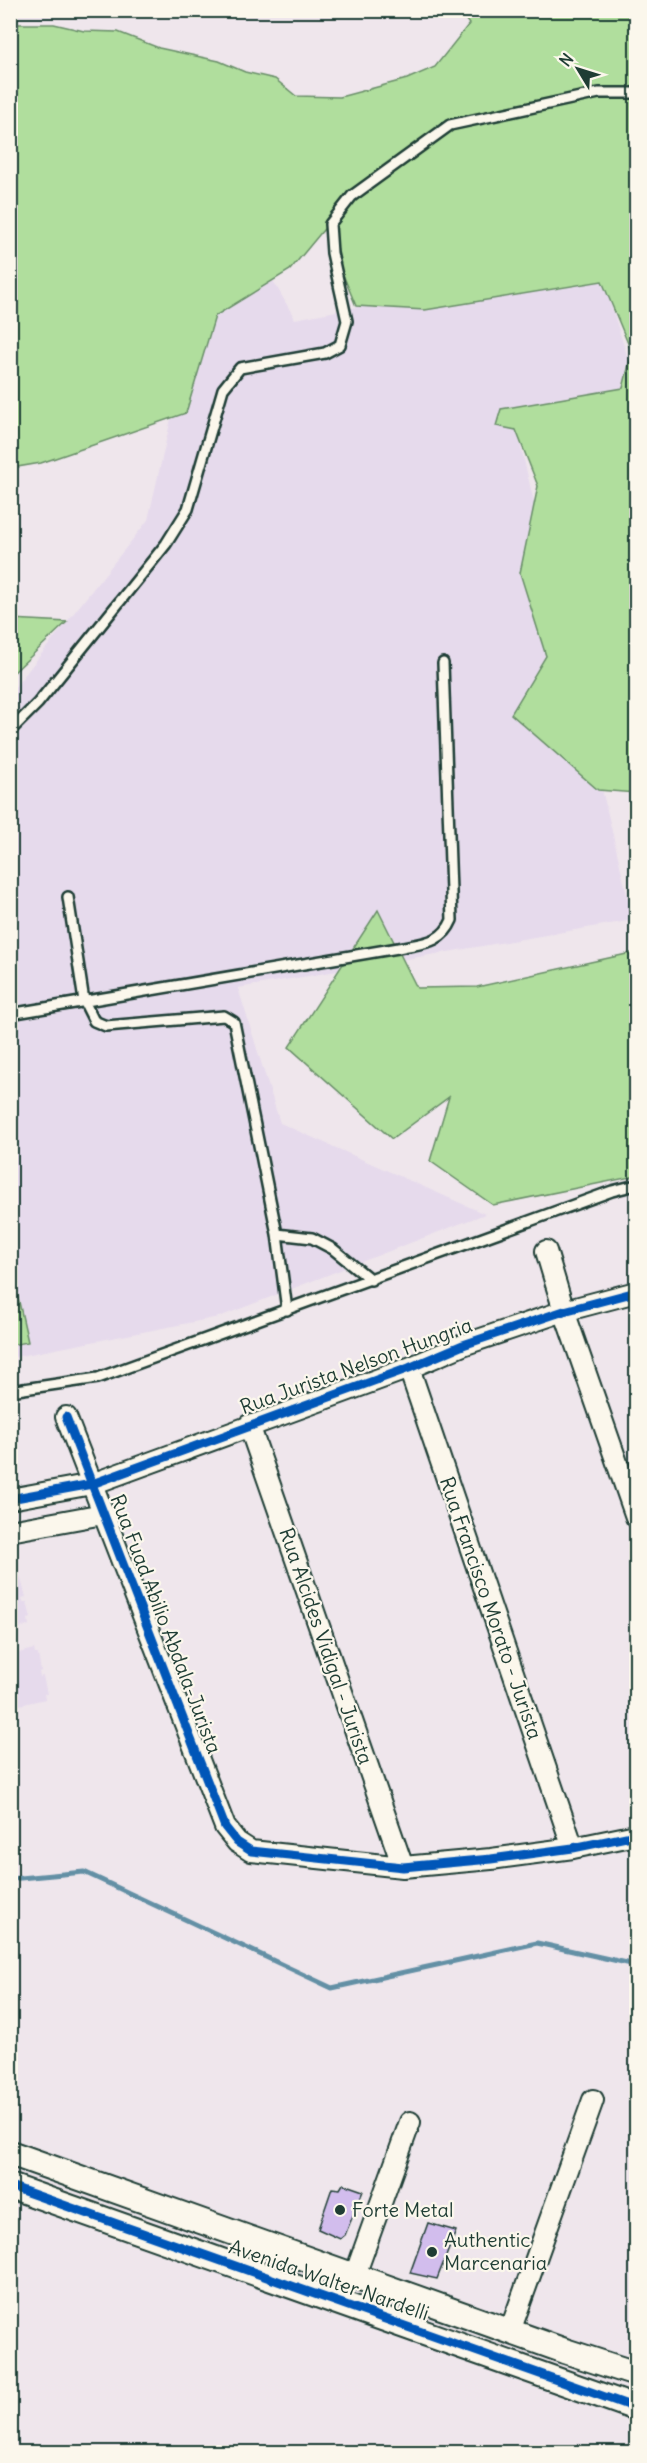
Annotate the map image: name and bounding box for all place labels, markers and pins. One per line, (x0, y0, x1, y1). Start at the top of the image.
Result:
place label: Forte Metal (352, 2197, 453, 2222)
marker: Forte Metal (333, 2203, 347, 2217)
place label: Authentic Marcenaria (444, 2227, 547, 2275)
marker: Authentic Marcenaria (425, 2245, 439, 2259)

